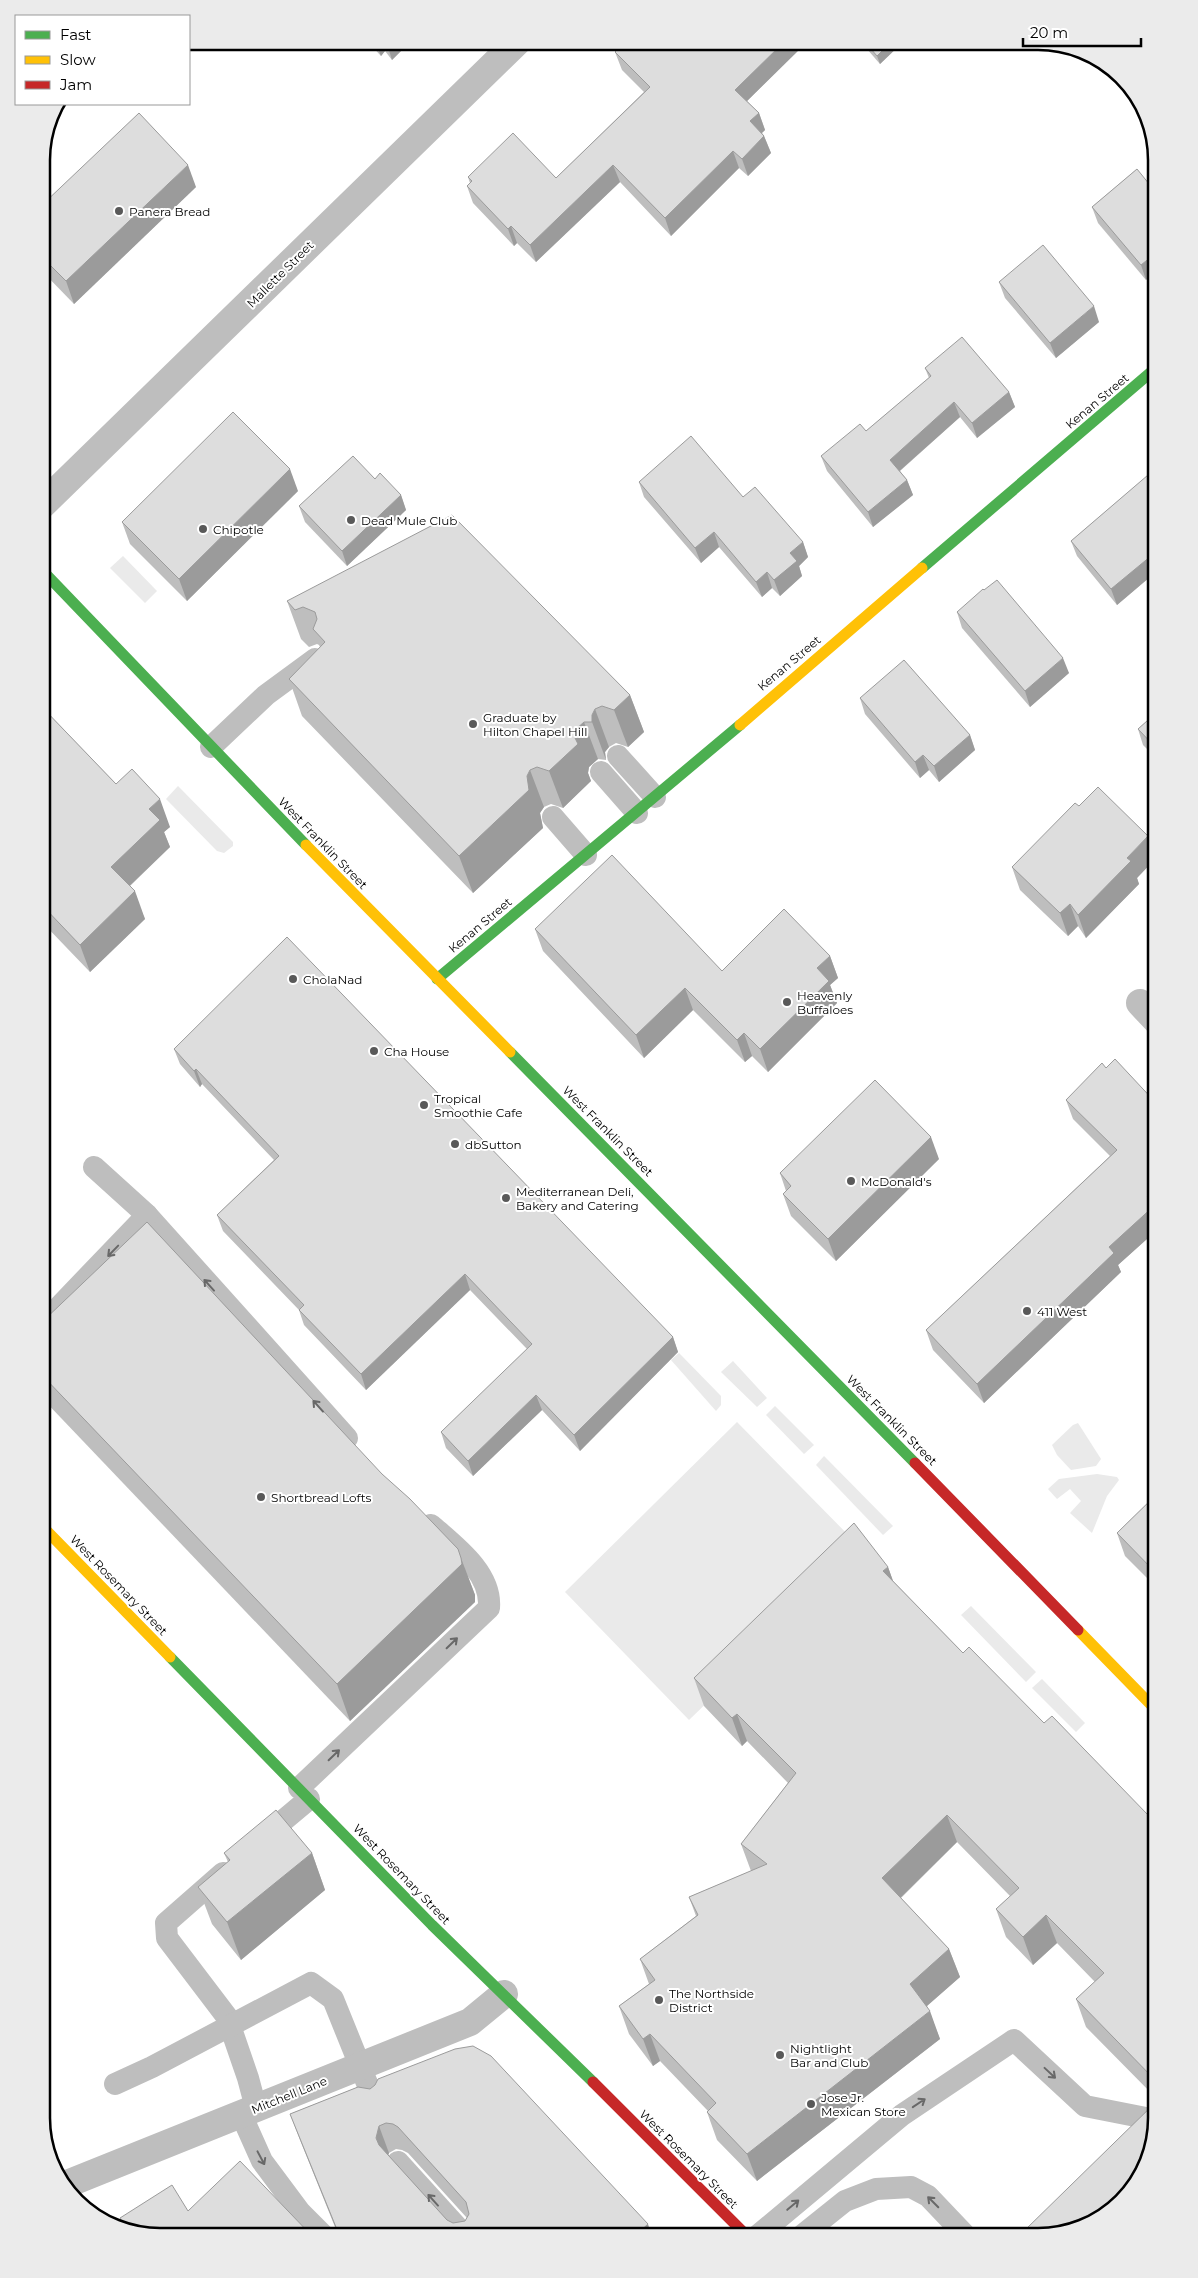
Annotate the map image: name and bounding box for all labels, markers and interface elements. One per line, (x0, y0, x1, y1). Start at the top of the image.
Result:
legend (15, 15, 190, 105)
scale bar (1023, 15, 1140, 47)
text: 20 m (1030, 23, 1068, 42)
text: Fast (60, 25, 91, 44)
text: Slow (60, 50, 96, 69)
text: Jam (59, 75, 92, 94)
place label: Panera Bread (129, 204, 210, 219)
marker: Panera Bread (113, 205, 125, 217)
street label: Mallette Street (243, 237, 317, 311)
street label: Kenan Street (1062, 370, 1132, 432)
place label: Dead Mule Club (361, 513, 457, 528)
marker: Dead Mule Club (345, 514, 357, 526)
place label: Chipotle (213, 522, 264, 537)
marker: Chipotle (197, 523, 209, 535)
street label: Kenan Street (754, 632, 824, 694)
place label: Graduate by Hilton Chapel Hill (483, 710, 587, 739)
marker: Graduate by Hilton Chapel Hill (467, 718, 479, 730)
street label: West Franklin Street (275, 794, 371, 892)
street label: Kenan Street (445, 894, 515, 956)
place label: CholaNad (303, 972, 362, 987)
marker: CholaNad (287, 973, 299, 985)
place label: Heavenly Buffaloes (797, 988, 853, 1017)
marker: Heavenly Buffaloes (781, 996, 793, 1008)
place label: Cha House (384, 1044, 449, 1059)
marker: Cha House (368, 1045, 380, 1057)
street label: West Franklin Street (560, 1083, 657, 1180)
place label: Tropical Smoothie Cafe (434, 1091, 522, 1120)
marker: Tropical Smoothie Cafe (418, 1099, 430, 1111)
place label: dbSutton (465, 1137, 522, 1152)
marker: dbSutton (449, 1138, 461, 1150)
place label: McDonald's (861, 1174, 932, 1189)
marker: McDonald's (845, 1175, 857, 1187)
place label: Mediterranean Deli, Bakery and Catering (516, 1184, 639, 1213)
marker: Mediterranean Deli, Bakery and Catering (500, 1192, 512, 1204)
one-way arrow (107, 1244, 119, 1257)
one-way arrow (203, 1279, 215, 1292)
place label: 411 West (1037, 1304, 1087, 1319)
marker: 411 West (1021, 1305, 1033, 1317)
street label: West Franklin Street (844, 1372, 941, 1469)
one-way arrow (312, 1399, 324, 1412)
place label: Shortbread Lofts (271, 1490, 372, 1505)
marker: Shortbread Lofts (255, 1491, 267, 1503)
street label: West Rosemary Street (67, 1532, 171, 1638)
one-way arrow (446, 1637, 459, 1649)
one-way arrow (328, 1749, 341, 1761)
street label: West Rosemary Street (350, 1821, 454, 1927)
place label: The Northside District (669, 1986, 754, 2015)
marker: The Northside District (653, 1994, 665, 2006)
place label: Nightlight Bar and Club (790, 2041, 869, 2070)
marker: Nightlight Bar and Club (774, 2049, 786, 2061)
one-way arrow (1043, 2067, 1056, 2079)
street label: Mitchell Lane (249, 2073, 329, 2117)
place label: Jose Jr. Mexican Store (820, 2090, 906, 2119)
marker: Jose Jr. Mexican Store (805, 2098, 817, 2110)
one-way arrow (912, 2098, 926, 2108)
street label: West Rosemary Street (636, 2106, 742, 2212)
one-way arrow (256, 2151, 266, 2166)
one-way arrow (427, 2194, 439, 2207)
one-way arrow (927, 2196, 940, 2208)
one-way arrow (786, 2199, 799, 2210)

